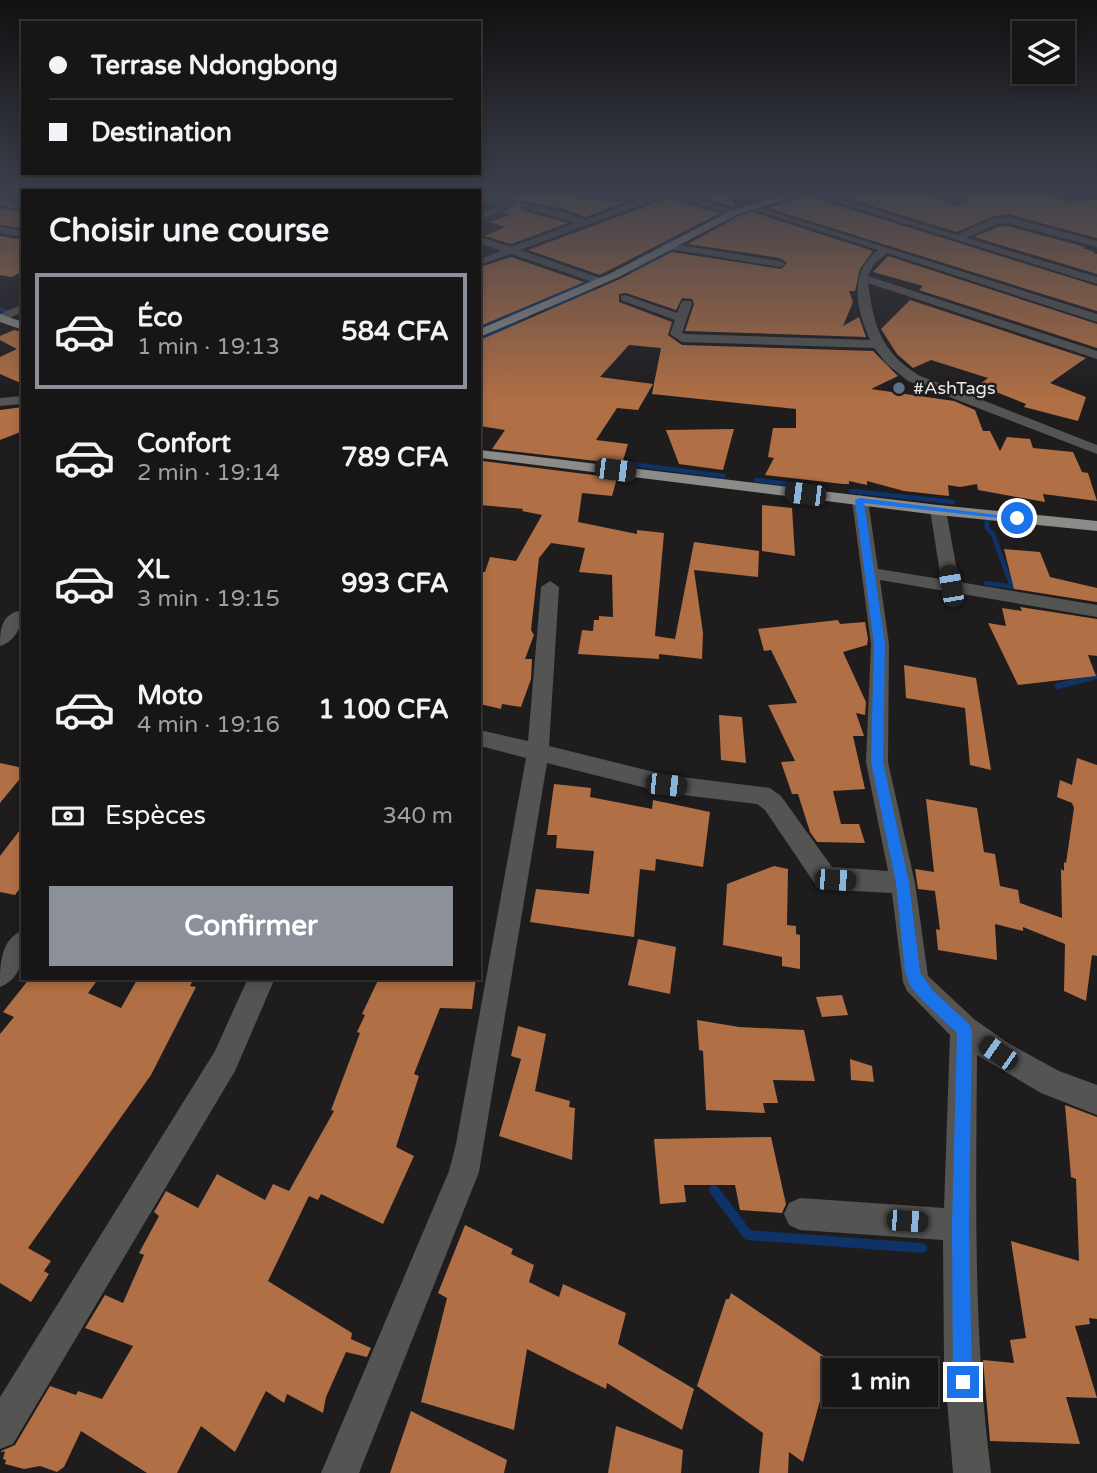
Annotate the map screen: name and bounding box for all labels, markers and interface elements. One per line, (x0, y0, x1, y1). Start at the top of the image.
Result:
map controls (1012, 21, 1075, 84)
button: layers (1012, 21, 1075, 84)
text: Terrase Ndongbong (91, 50, 338, 81)
text: Destination (91, 117, 232, 148)
text: Choisir une course (49, 212, 329, 250)
icon: car (53, 300, 116, 363)
text: Éco (137, 302, 183, 333)
text: 584 CFA (341, 316, 449, 347)
text: 1 min · 19:13 (137, 333, 280, 361)
place label: #AshTags (913, 377, 996, 399)
marker: #AshTags (891, 380, 907, 396)
icon: car (53, 426, 116, 489)
text: Confort (137, 428, 231, 459)
text: 789 CFA (341, 442, 449, 473)
car (593, 457, 638, 483)
text: 2 min · 19:14 (137, 459, 280, 487)
car (783, 481, 828, 507)
route start (1001, 502, 1033, 534)
icon: car (53, 552, 116, 615)
text: XL (137, 554, 169, 585)
car (938, 563, 965, 609)
text: 993 CFA (341, 568, 449, 599)
text: 3 min · 19:15 (137, 585, 280, 613)
icon: car (53, 678, 116, 741)
text: Moto (137, 680, 203, 711)
text: 1 100 CFA (318, 694, 449, 725)
text: 4 min · 19:16 (137, 711, 280, 739)
car (645, 772, 688, 798)
icon: cash (49, 797, 87, 835)
text: Espèces (105, 800, 206, 831)
text: 340 m (383, 802, 453, 830)
car (814, 868, 857, 892)
button: Confirmer (49, 886, 453, 966)
car (975, 1032, 1022, 1074)
car (886, 1209, 929, 1233)
callout: 1 min (823, 1358, 939, 1406)
route end (947, 1366, 979, 1398)
text: 1 min (849, 1368, 911, 1396)

